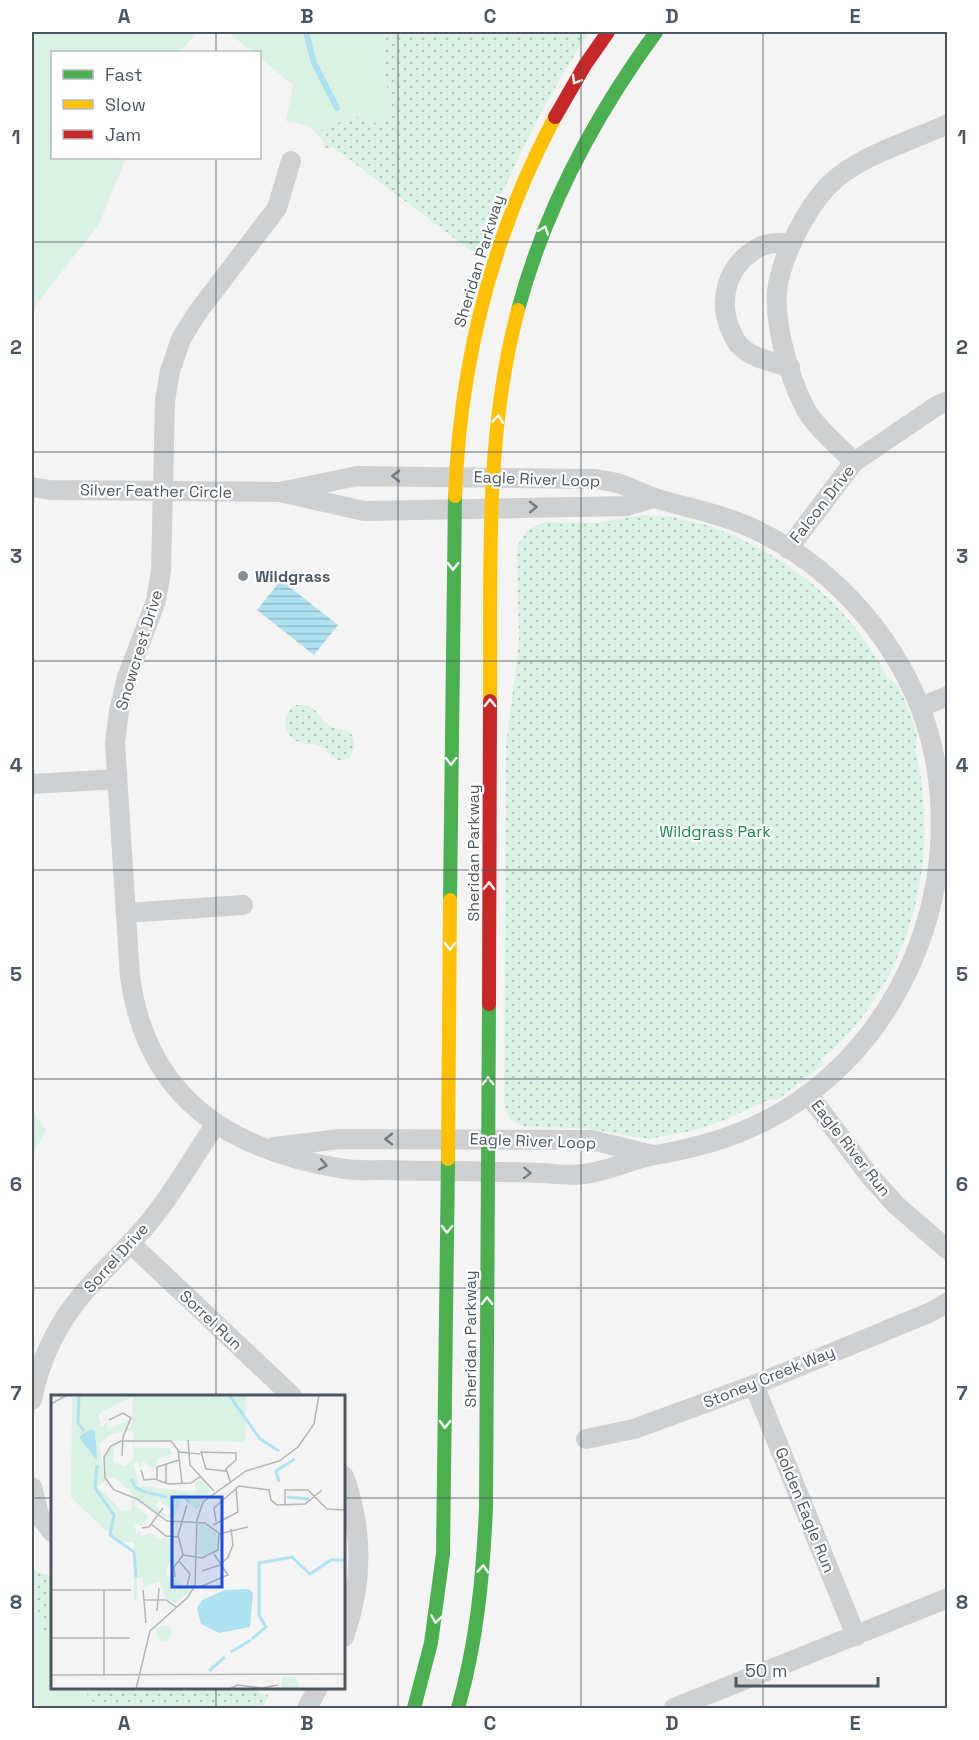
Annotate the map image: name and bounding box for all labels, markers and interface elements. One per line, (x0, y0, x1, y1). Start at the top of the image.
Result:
text: A (118, 3, 131, 29)
text: B (300, 3, 314, 29)
text: C (484, 3, 497, 29)
text: D (665, 3, 679, 29)
text: E (849, 3, 861, 29)
legend (51, 51, 261, 159)
text: Fast (105, 63, 142, 86)
one-way arrow (572, 74, 583, 84)
text: Slow (105, 93, 146, 116)
text: Jam (105, 123, 141, 146)
text: 1 (11, 124, 21, 150)
text: 1 (957, 124, 967, 150)
street label: Sheridan Parkway (449, 192, 509, 330)
one-way arrow (537, 225, 549, 236)
text: 2 (10, 334, 22, 360)
text: 2 (956, 334, 968, 360)
one-way arrow (491, 414, 504, 424)
street label: Falcon Drive (785, 461, 859, 547)
street label: Eagle River Loop (473, 466, 601, 492)
one-way arrow (391, 470, 400, 482)
street label: Silver Feather Circle (80, 479, 232, 503)
one-way arrow (529, 501, 538, 513)
text: 3 (10, 543, 22, 569)
text: 3 (956, 543, 968, 569)
one-way arrow (447, 562, 460, 571)
place label: Wildgrass (255, 566, 330, 587)
marker: Wildgrass (236, 569, 250, 583)
street label: Snowcrest Drive (111, 587, 167, 713)
one-way arrow (484, 698, 497, 707)
text: 4 (10, 752, 23, 778)
text: 4 (956, 752, 969, 778)
one-way arrow (445, 757, 457, 766)
street label: Sheridan Parkway (463, 784, 484, 922)
park label: Wildgrass Park (659, 821, 771, 842)
one-way arrow (483, 881, 496, 890)
one-way arrow (444, 942, 456, 951)
text: 5 (10, 961, 22, 987)
text: 5 (956, 961, 968, 987)
one-way arrow (482, 1076, 494, 1085)
street label: Eagle River Run (807, 1095, 895, 1201)
street label: Eagle River Loop (469, 1128, 597, 1154)
one-way arrow (385, 1133, 394, 1145)
one-way arrow (318, 1157, 328, 1170)
one-way arrow (522, 1166, 531, 1179)
text: 6 (10, 1171, 22, 1197)
text: 6 (956, 1171, 968, 1197)
street label: Sorrel Drive (79, 1219, 153, 1297)
one-way arrow (441, 1225, 453, 1234)
street label: Sheridan Parkway (460, 1270, 481, 1408)
street label: Sorrel Run (175, 1285, 247, 1355)
one-way arrow (481, 1297, 493, 1306)
street label: Stoney Creek Way (700, 1341, 838, 1413)
text: 7 (10, 1380, 22, 1406)
text: 7 (956, 1380, 968, 1406)
inset map (51, 1395, 345, 1689)
one-way arrow (439, 1420, 451, 1429)
street label: Golden Eagle Run (770, 1444, 840, 1576)
one-way arrow (476, 1564, 489, 1573)
text: 8 (10, 1589, 22, 1615)
text: 8 (956, 1589, 968, 1615)
one-way arrow (431, 1614, 443, 1624)
scale bar (736, 1650, 878, 1688)
text: 50 m (745, 1659, 787, 1682)
text: A (118, 1710, 131, 1736)
text: B (300, 1710, 314, 1736)
text: C (484, 1710, 497, 1736)
text: D (665, 1710, 679, 1736)
text: E (849, 1710, 861, 1736)

